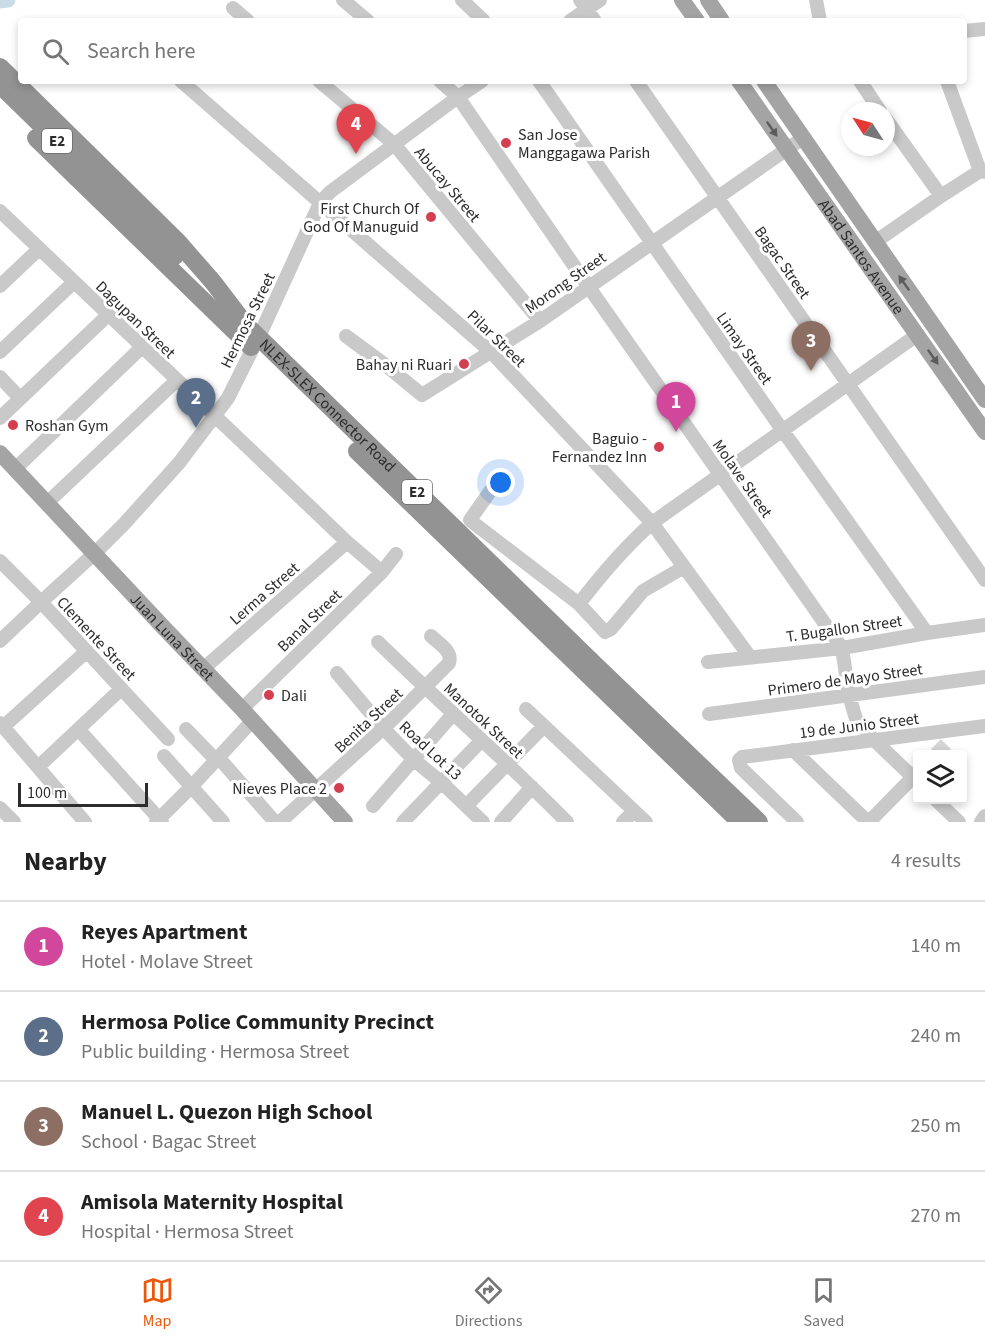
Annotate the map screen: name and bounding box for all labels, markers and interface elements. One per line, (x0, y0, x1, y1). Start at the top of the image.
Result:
search box (18, 18, 967, 84)
icon: search (39, 35, 72, 68)
text: Search here (87, 35, 195, 67)
north arrow (841, 102, 895, 156)
pin: 4 (336, 104, 376, 154)
one-way arrow (766, 121, 777, 137)
place label: San Jose Manggagawa Parish (518, 124, 650, 164)
road number: E2 (42, 129, 72, 153)
marker: San Jose Manggagawa Parish (499, 136, 513, 150)
street label: Abucay Street (409, 142, 486, 227)
street label: Abad Santos Avenue (813, 195, 909, 319)
place label: First Church Of God Of Manuguid (303, 198, 420, 238)
marker: First Church Of God Of Manuguid (424, 210, 438, 224)
street label: Bagac Street (749, 222, 816, 304)
street label: Morong Street (521, 246, 611, 319)
street label: Hermosa Street (215, 268, 281, 372)
one-way arrow (898, 275, 910, 291)
street label: Dagupan Street (90, 276, 181, 364)
street label: Pilar Street (462, 305, 531, 373)
street label: Limay Street (711, 308, 778, 390)
pin: 3 (792, 322, 830, 371)
street label: NLEX-SLEX Connector Road (254, 334, 401, 477)
one-way arrow (927, 349, 939, 365)
place label: Bahay ni Ruari (356, 354, 452, 376)
marker: Bahay ni Ruari (457, 357, 471, 371)
pin: 2 (176, 378, 216, 428)
pin: 1 (656, 382, 696, 432)
place label: Roshan Gym (25, 415, 109, 437)
marker: Roshan Gym (6, 418, 20, 432)
place label: Baguio - Fernandez Inn (552, 428, 647, 468)
street label: Molave Street (707, 435, 778, 523)
marker: Baguio - Fernandez Inn (652, 440, 666, 454)
your location (486, 468, 515, 497)
road number: E2 (402, 480, 432, 504)
street label: Lerma Street (225, 557, 305, 630)
street label: Banal Street (273, 584, 347, 657)
street label: Juan Luna Street (125, 589, 219, 686)
street label: Clemente Street (52, 592, 141, 686)
street label: T. Bugallon Street (785, 610, 904, 648)
street label: Primero de Mayo Street (766, 658, 925, 702)
street label: Manotok Street (439, 678, 529, 764)
street label: Benita Street (330, 683, 408, 758)
place label: Dali (281, 685, 307, 707)
marker: Dali (262, 688, 276, 702)
street label: 19 de Junio Street (798, 708, 921, 744)
street label: Road Lot 13 (394, 716, 466, 785)
map controls (913, 750, 967, 804)
button: layers (913, 750, 967, 804)
place label: Nieves Place 2 (232, 778, 327, 800)
scale bar (18, 780, 148, 808)
marker: Nieves Place 2 (332, 781, 346, 795)
text: 100 m (27, 782, 67, 804)
text: Nearby (24, 843, 107, 880)
text: 4 results (891, 847, 961, 875)
text: Reyes Apartment (81, 916, 247, 948)
text: 1 (38, 932, 49, 960)
text: 140 m (911, 932, 961, 960)
text: Hotel · Molave Street (81, 948, 253, 976)
text: Hermosa Police Community Precinct (81, 1006, 434, 1038)
text: 2 (38, 1022, 49, 1050)
text: 240 m (911, 1022, 961, 1050)
text: Public building · Hermosa Street (81, 1038, 349, 1066)
text: Manuel L. Quezon High School (81, 1096, 372, 1128)
text: 3 (38, 1112, 49, 1140)
text: 250 m (911, 1112, 961, 1140)
text: School · Bagac Street (81, 1128, 256, 1156)
text: Amisola Maternity Hospital (81, 1186, 343, 1218)
text: 4 (38, 1202, 49, 1230)
text: 270 m (911, 1202, 961, 1230)
text: Hospital · Hermosa Street (81, 1218, 294, 1246)
tab: Map (141, 1274, 174, 1332)
tab: Directions (455, 1274, 522, 1332)
tab: Saved (804, 1274, 844, 1332)

